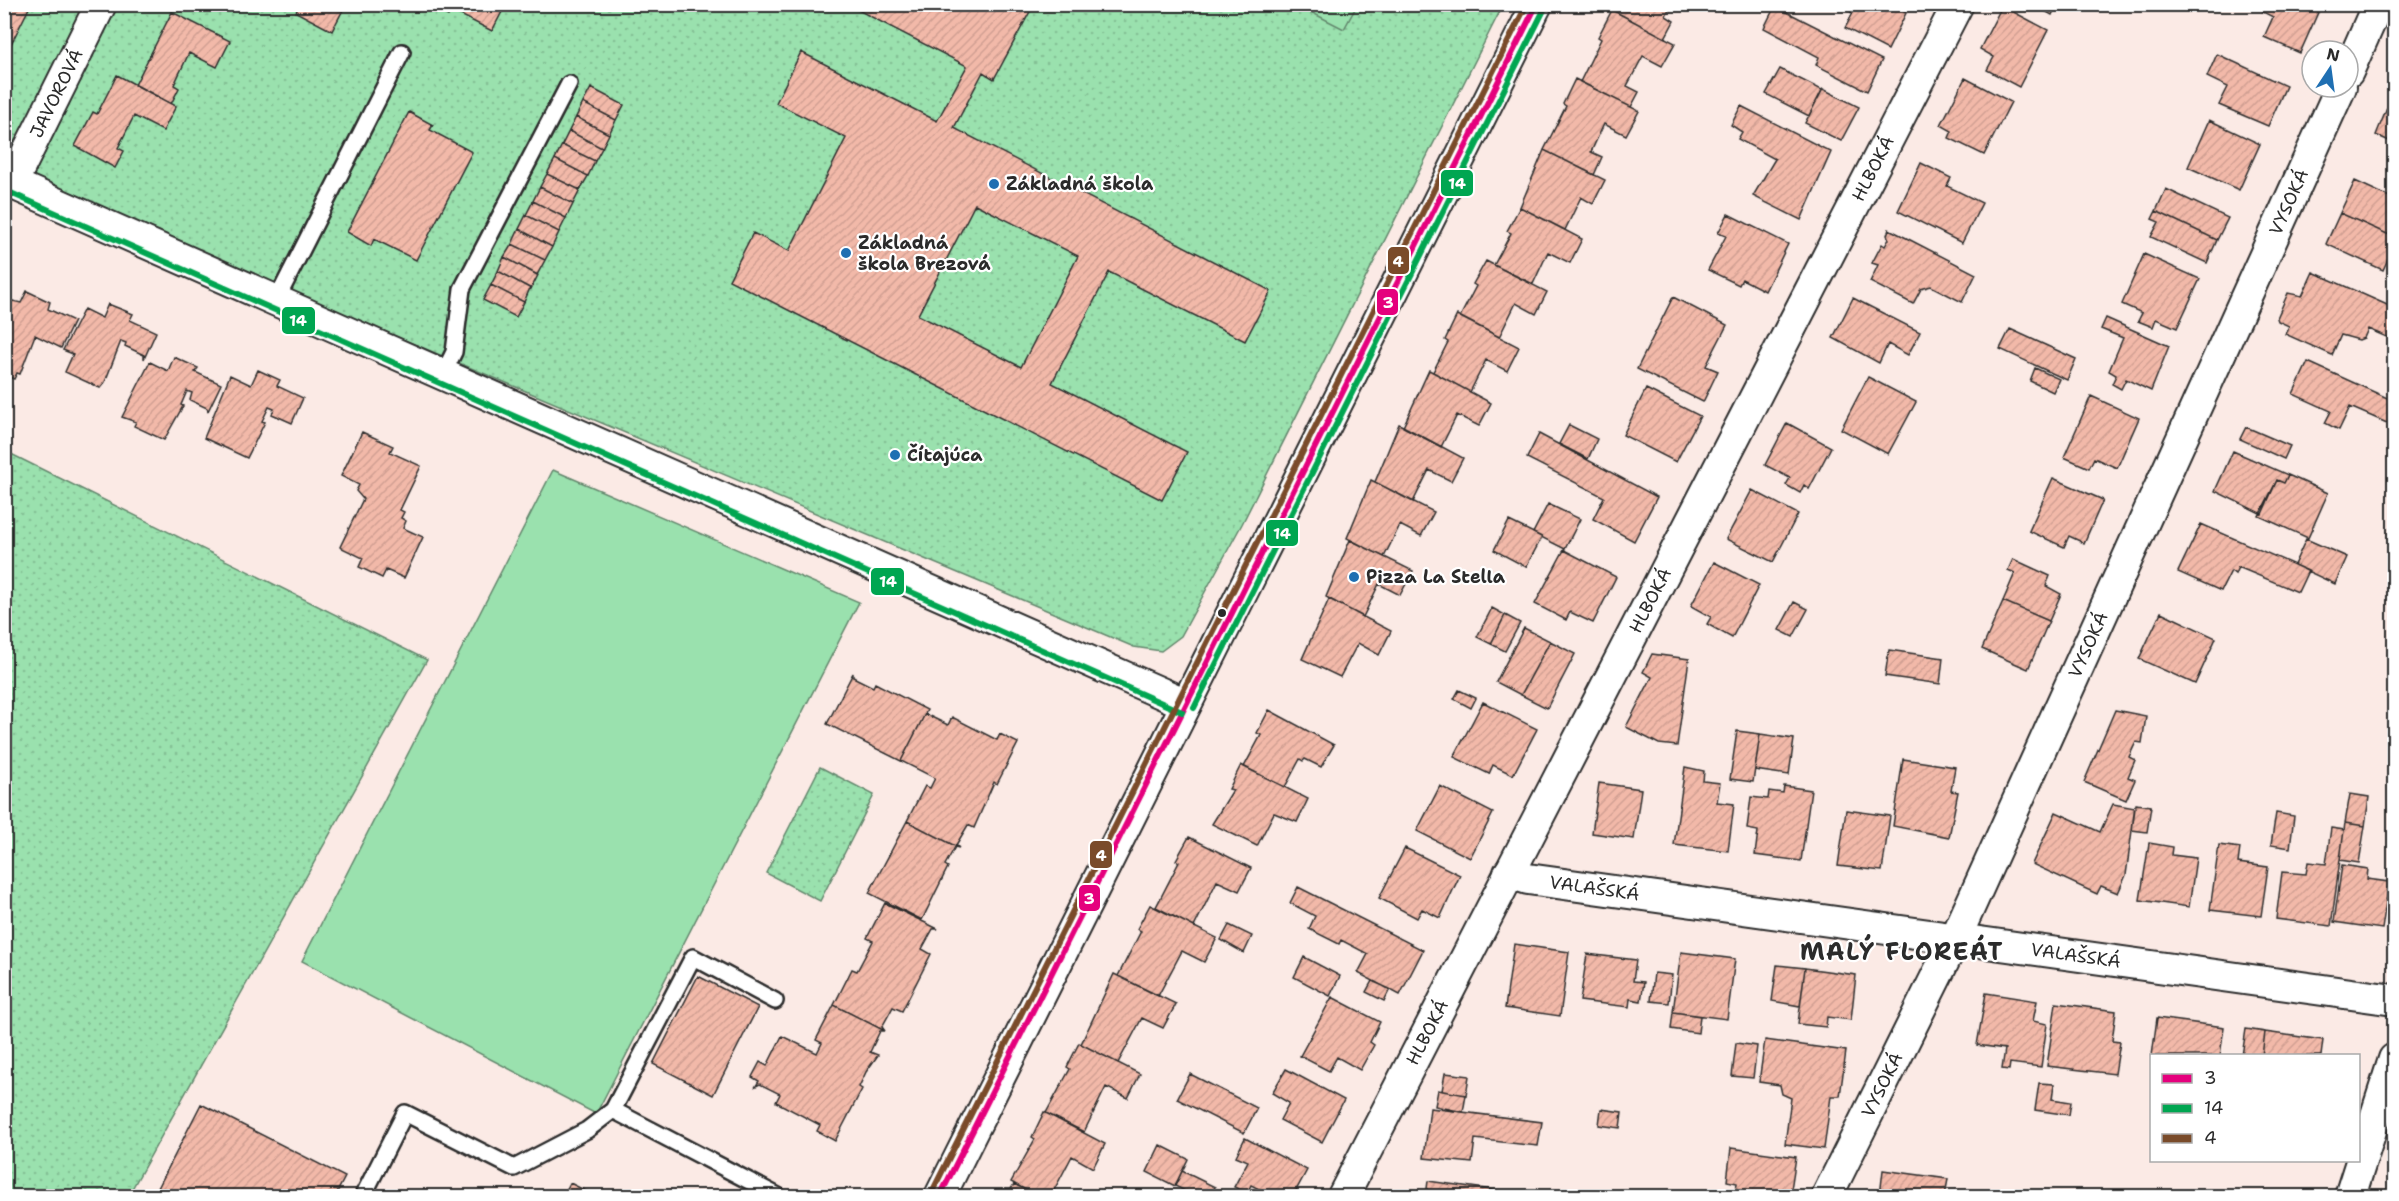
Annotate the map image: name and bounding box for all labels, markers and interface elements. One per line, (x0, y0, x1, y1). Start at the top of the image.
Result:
north arrow (2300, 39, 2360, 99)
text: N (2325, 43, 2342, 67)
street label: JAVOROVÁ (24, 45, 89, 142)
street label: HLBOKÁ (1846, 132, 1900, 205)
street label: VYSOKÁ (2264, 166, 2314, 239)
line badge: 14 (1440, 169, 1474, 197)
place label: Základná škola (1006, 172, 1154, 196)
text: 14 (1448, 173, 1466, 194)
marker: Základná škola (987, 177, 1001, 191)
place label: Základná škola Brezová (858, 231, 991, 276)
marker: Základná škola Brezová (839, 246, 853, 260)
line badge: 4 (1387, 246, 1410, 275)
text: 4 (1392, 251, 1404, 272)
line badge: 3 (1376, 288, 1399, 316)
text: 3 (1382, 292, 1394, 313)
line badge: 14 (281, 306, 316, 335)
text: 14 (289, 310, 307, 331)
place label: Čítajúca (907, 443, 983, 467)
marker: Čítajúca (888, 448, 902, 462)
line badge: 14 (1265, 519, 1299, 547)
text: 14 (1273, 523, 1291, 544)
street label: HLBOKÁ (1623, 564, 1677, 637)
place label: Pizza La Stella (1366, 565, 1506, 589)
line badge: 14 (870, 567, 905, 596)
marker: Pizza La Stella (1347, 570, 1361, 584)
text: 14 (879, 571, 897, 592)
unlabelled marker (1216, 607, 1228, 619)
street label: VYSOKÁ (2063, 608, 2114, 682)
line badge: 4 (1089, 840, 1113, 869)
text: 4 (1095, 845, 1107, 866)
street label: VALAŠSKÁ (1548, 870, 1641, 906)
line badge: 3 (1078, 884, 1101, 912)
text: 3 (1083, 888, 1095, 909)
district label: MALÝ FLOREÁT (1800, 934, 2004, 968)
street label: VALAŠSKÁ (2029, 937, 2122, 974)
street label: HLBOKÁ (1401, 996, 1454, 1069)
street label: VYSOKÁ (1856, 1048, 1909, 1122)
legend (2150, 1054, 2360, 1162)
text: 3 (2204, 1066, 2217, 1090)
text: 14 (2204, 1096, 2223, 1120)
text: 4 (2204, 1126, 2217, 1150)

